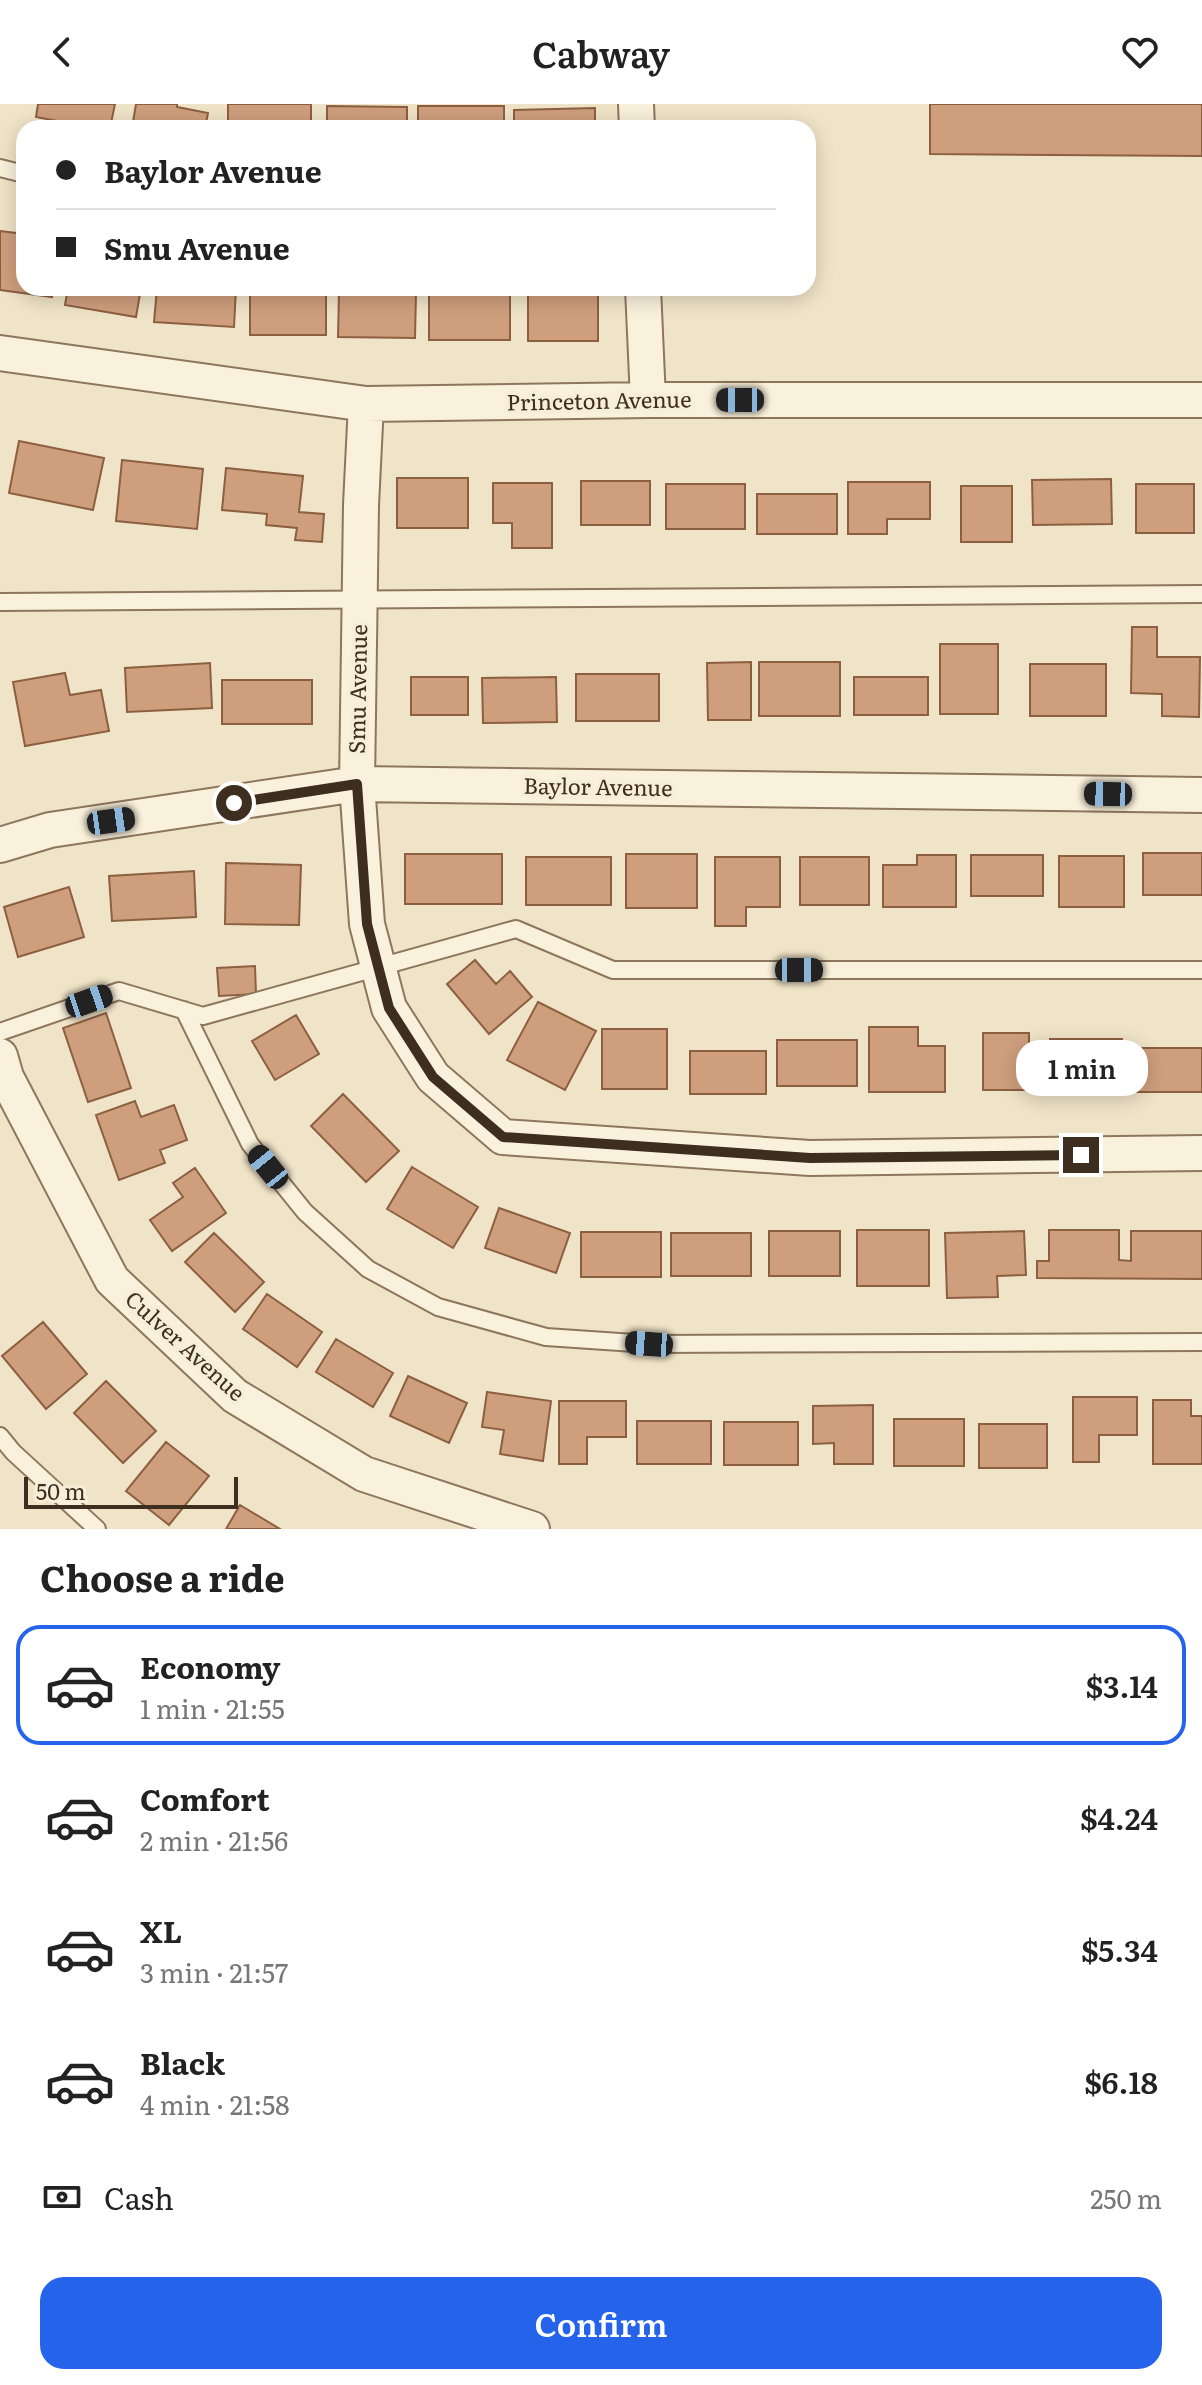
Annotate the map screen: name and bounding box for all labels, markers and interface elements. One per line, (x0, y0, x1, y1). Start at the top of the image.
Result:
text: Cabway (532, 26, 670, 79)
icon: back (40, 30, 84, 74)
icon: heart (1118, 30, 1162, 74)
text: Baylor Avenue (104, 148, 322, 192)
text: Smu Avenue (104, 225, 290, 269)
street label: Princeton Avenue (506, 381, 692, 418)
car (716, 388, 764, 412)
street label: Smu Avenue (339, 624, 374, 754)
street label: Baylor Avenue (523, 768, 673, 803)
car (1084, 782, 1132, 806)
route start (216, 785, 252, 821)
car (86, 806, 136, 836)
car (775, 958, 823, 982)
car (62, 982, 116, 1020)
callout: 1 min (1015, 1039, 1147, 1095)
text: 1 min (1048, 1048, 1116, 1087)
route end (1063, 1137, 1099, 1173)
car (244, 1141, 292, 1193)
street label: Culver Avenue (119, 1282, 253, 1408)
car (624, 1330, 674, 1358)
scale bar (24, 1473, 238, 1509)
text: 50 m (36, 1474, 86, 1507)
text: Choose a ride (40, 1550, 285, 1603)
text: Economy (140, 1644, 280, 1688)
icon: car (44, 1649, 116, 1721)
text: $3.14 (1085, 1663, 1158, 1707)
text: 1 min · 21:55 (140, 1688, 285, 1727)
text: Comfort (140, 1776, 270, 1820)
icon: car (44, 1781, 116, 1853)
text: $4.24 (1080, 1795, 1158, 1839)
text: 2 min · 21:56 (140, 1820, 288, 1859)
text: XL (140, 1908, 182, 1952)
icon: car (44, 1913, 116, 1985)
text: $5.34 (1081, 1927, 1158, 1971)
text: 3 min · 21:57 (140, 1952, 288, 1991)
text: Black (140, 2040, 225, 2084)
icon: car (44, 2045, 116, 2117)
text: $6.18 (1084, 2059, 1158, 2103)
text: 4 min · 21:58 (140, 2084, 290, 2123)
icon: cash (40, 2175, 84, 2219)
text: Cash (104, 2175, 174, 2219)
text: 250 m (1090, 2178, 1162, 2217)
button: Confirm (40, 2277, 1162, 2369)

